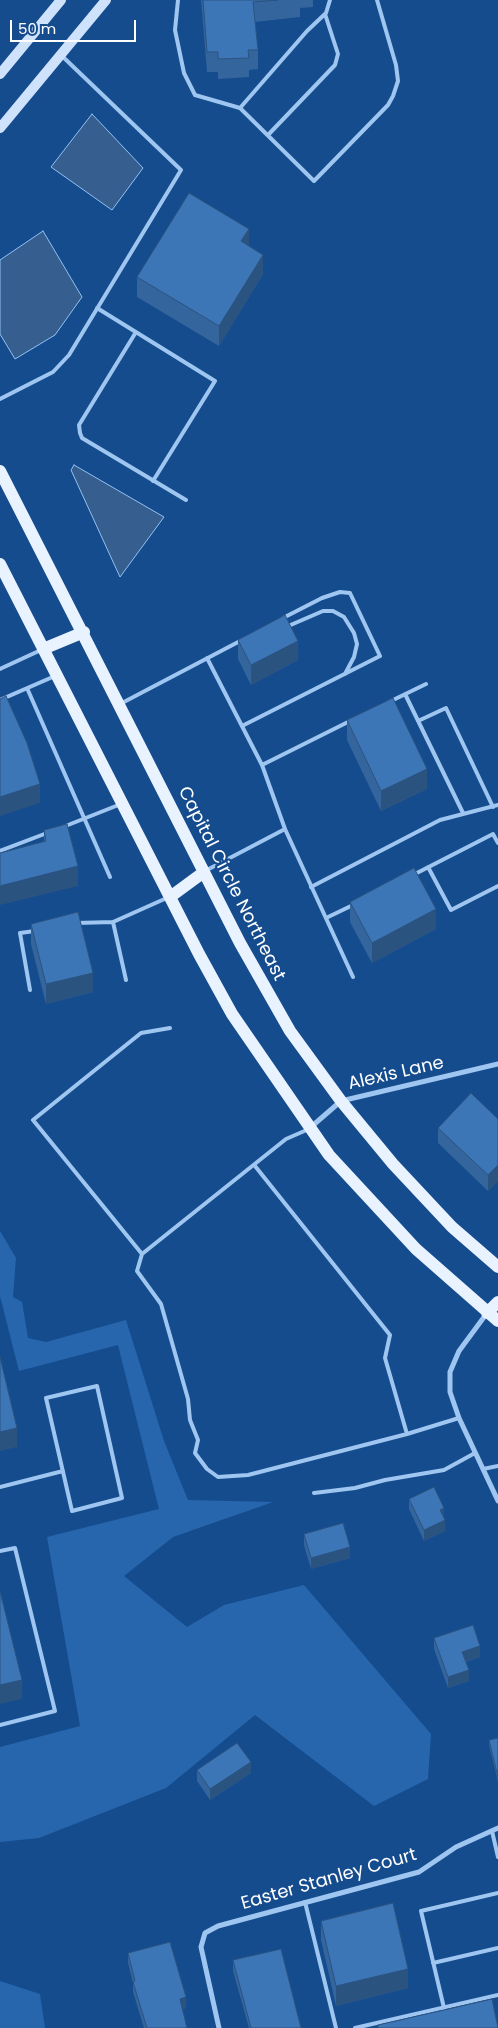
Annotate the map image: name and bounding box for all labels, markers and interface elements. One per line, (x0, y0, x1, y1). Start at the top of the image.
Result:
scale bar (12, 10, 139, 42)
text: 50 m (18, 18, 56, 39)
street label: Capital Circle Northeast (173, 783, 289, 985)
street label: Alexis Lane (346, 1052, 446, 1096)
street label: Easter Stanley Court (239, 1845, 419, 1915)

